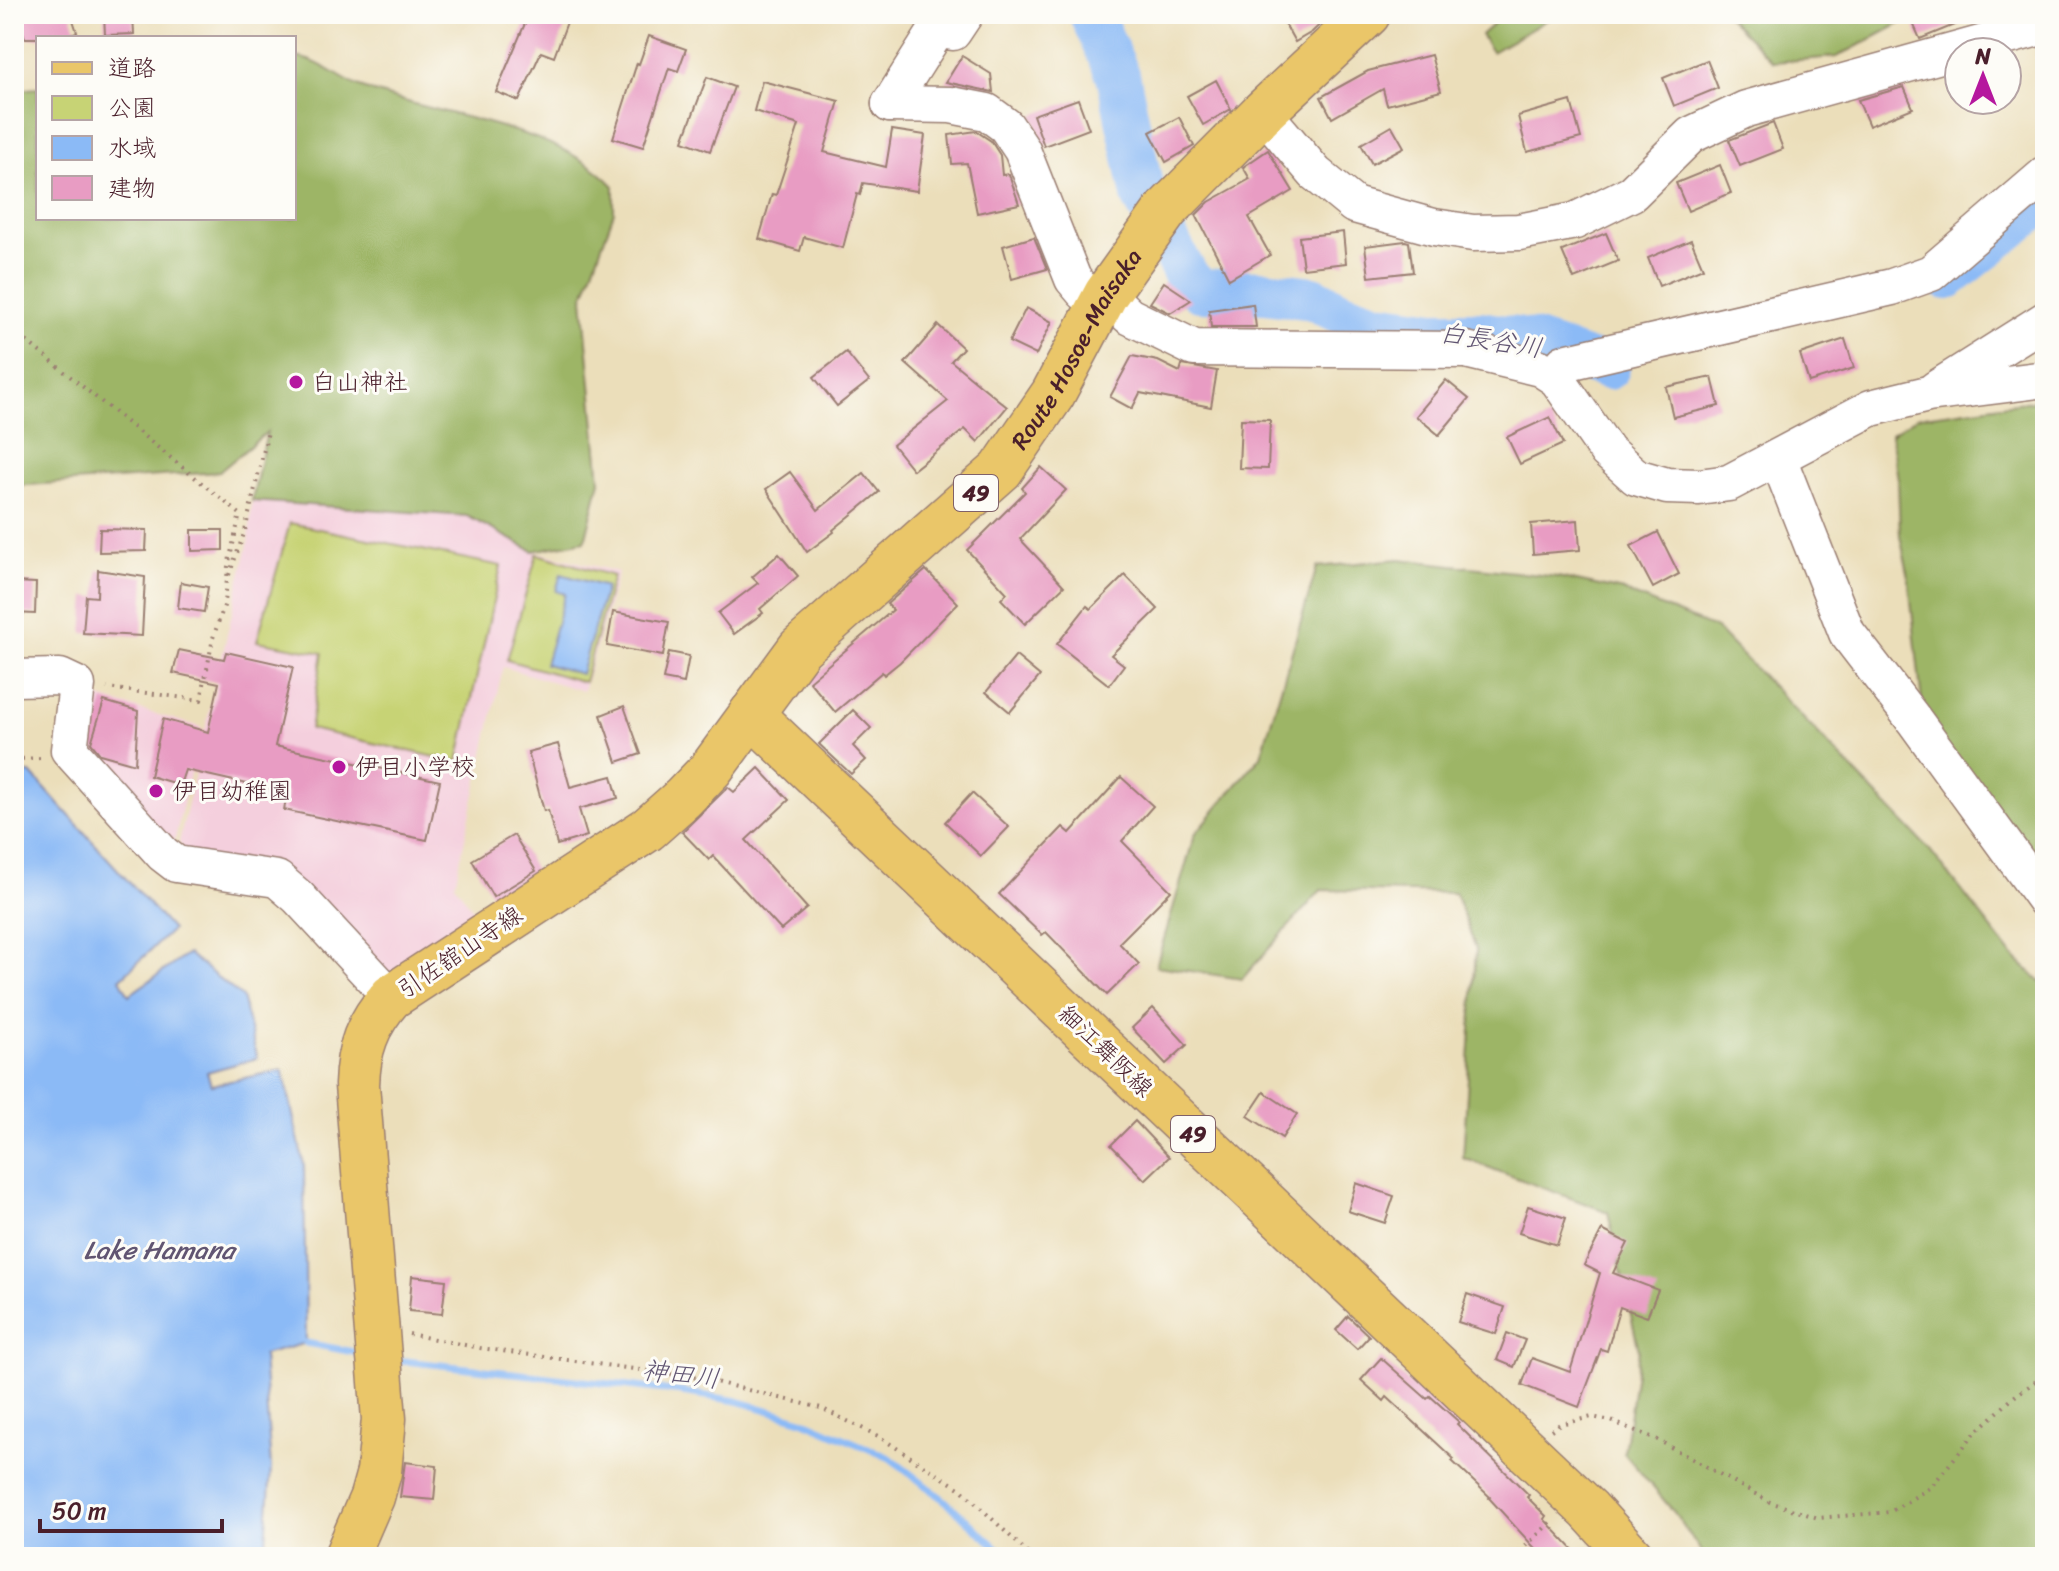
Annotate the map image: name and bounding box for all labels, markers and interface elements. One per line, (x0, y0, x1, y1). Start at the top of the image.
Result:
legend (36, 36, 296, 220)
north arrow (1943, 36, 2023, 116)
text: N (1974, 37, 1991, 76)
text: 道路 (108, 47, 156, 89)
text: 公園 (108, 87, 156, 129)
text: 水域 (108, 127, 156, 169)
text: 建物 (108, 167, 156, 209)
street label: Route Hosoe-Maisaka (1000, 239, 1153, 458)
water label: 白長谷川 (1436, 309, 1546, 371)
place label: 白山神社 (312, 361, 408, 403)
marker: 白山神社 (287, 373, 305, 391)
road number: 49 (954, 475, 998, 511)
place label: 伊目小学校 (355, 746, 475, 788)
marker: 伊目小学校 (330, 758, 348, 776)
place label: 伊目幼稚園 (172, 770, 292, 812)
marker: 伊目幼稚園 (147, 782, 165, 800)
street label: 引佐舘山寺線 (389, 894, 531, 1010)
street label: 細江舞阪線 (1048, 994, 1164, 1108)
road number: 49 (1171, 1116, 1215, 1152)
water label: Lake Hamana (84, 1227, 237, 1273)
water label: 神田川 (639, 1346, 723, 1402)
scale bar (40, 1483, 222, 1533)
text: 50 m (52, 1490, 107, 1532)

